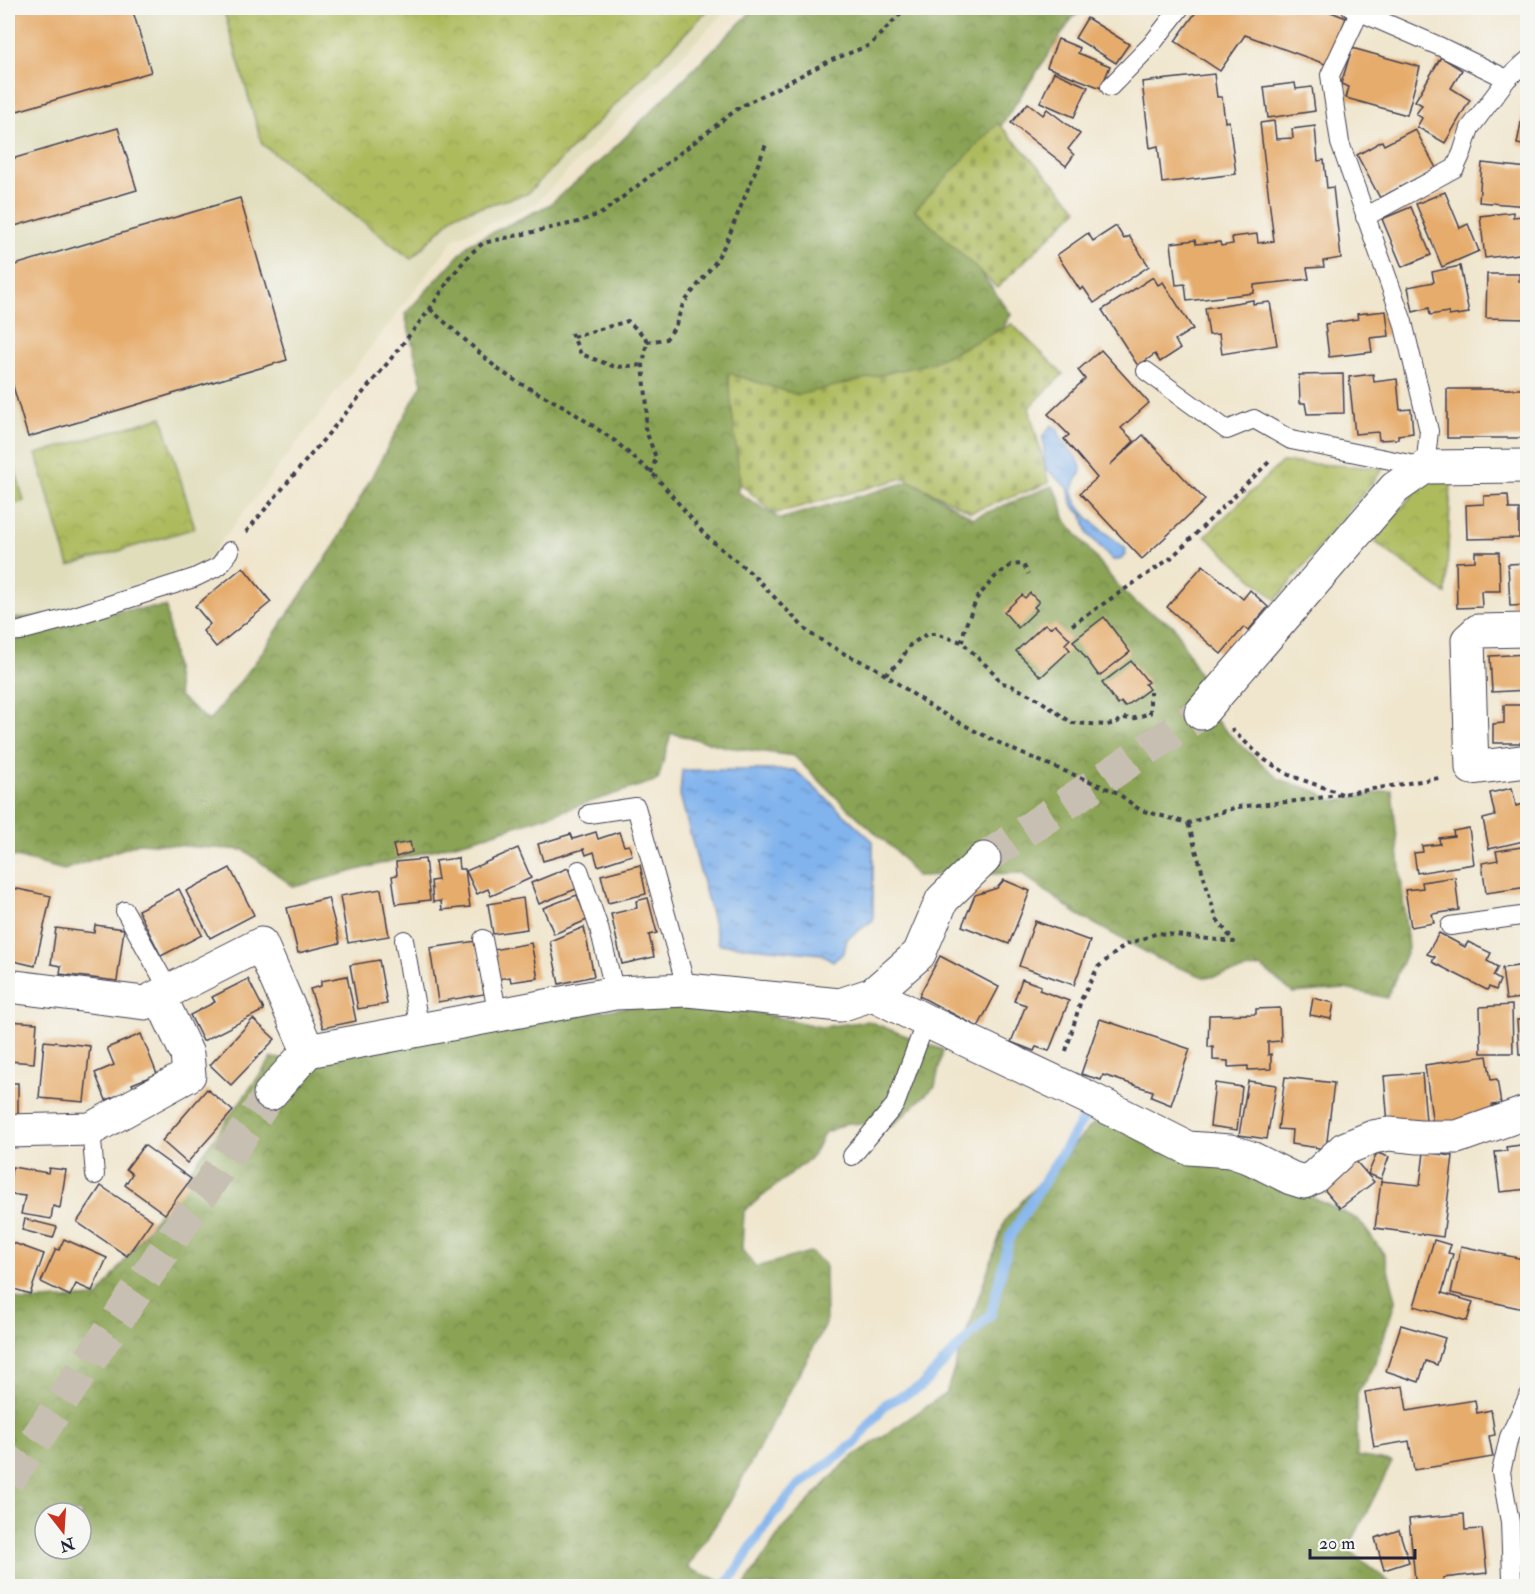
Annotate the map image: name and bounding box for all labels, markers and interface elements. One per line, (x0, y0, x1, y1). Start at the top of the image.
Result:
north arrow (33, 1501, 93, 1561)
scale bar (1310, 1522, 1415, 1560)
text: N (57, 1532, 78, 1556)
text: 20 m (1319, 1532, 1355, 1555)

